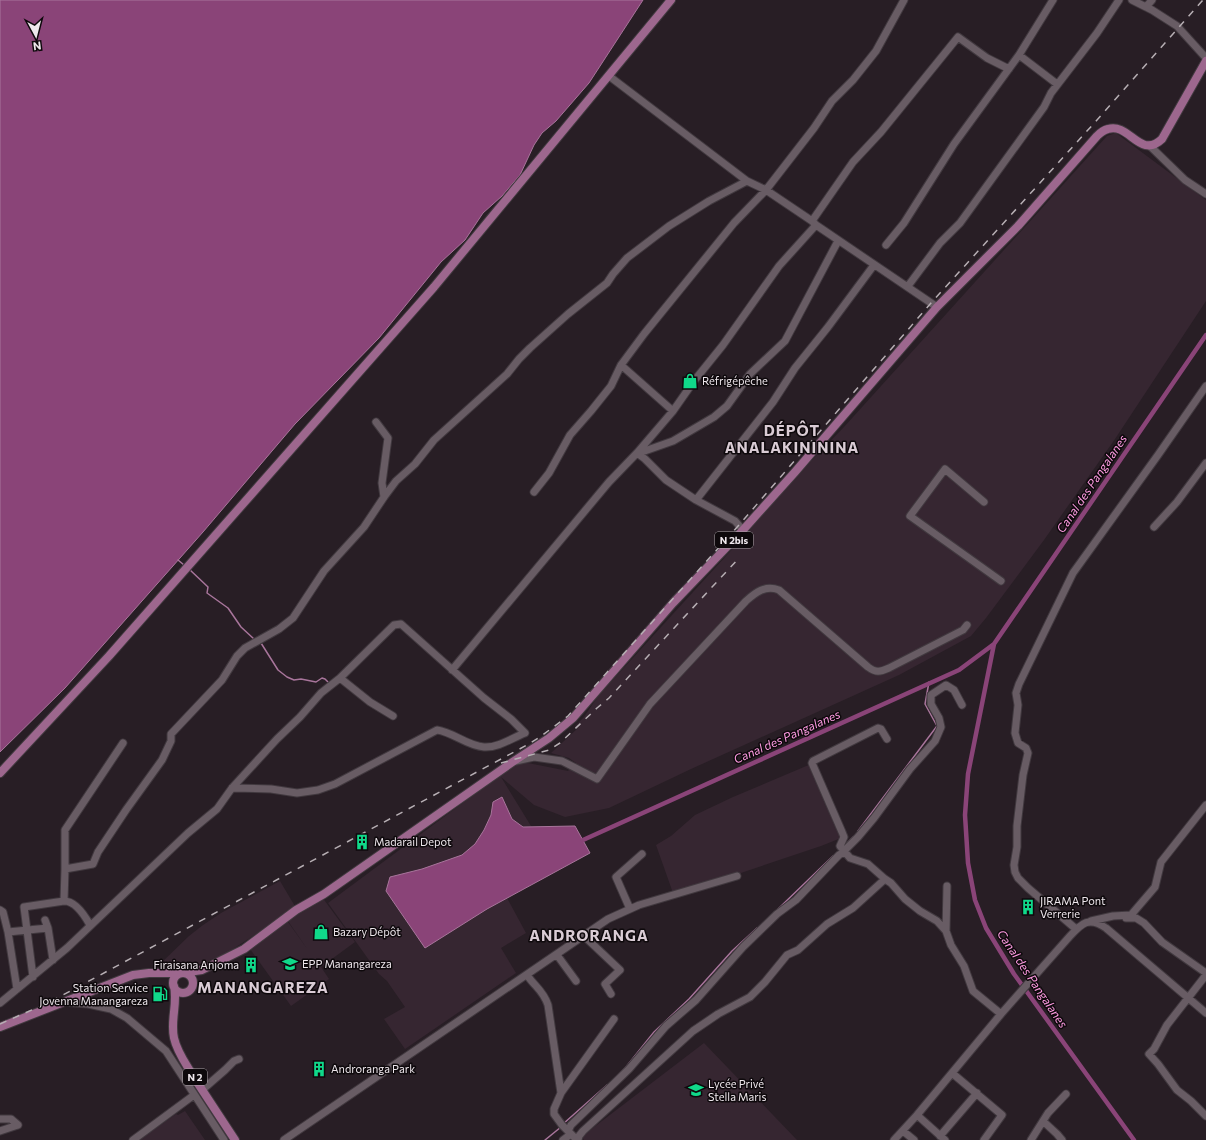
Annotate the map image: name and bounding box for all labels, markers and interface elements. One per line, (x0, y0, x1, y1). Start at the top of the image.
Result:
north arrow (16, 16, 56, 56)
text: N (32, 39, 42, 53)
shop icon: Réfrigépêche (681, 372, 699, 390)
place label: Réfrigépêche (702, 374, 768, 387)
district label: DÉPÔT ANALAKINININA (725, 420, 859, 456)
water label: Canal des Pangalanes (1053, 431, 1130, 535)
road number: N 2bis (715, 532, 753, 548)
water label: Canal des Pangalanes (731, 706, 843, 766)
building icon: Madarail Depot (353, 833, 371, 851)
place label: Madarail Depot (374, 835, 452, 848)
place label: JIRAMA Pont Verrerie (1040, 894, 1106, 920)
building icon: JIRAMA Pont Verrerie (1019, 898, 1037, 916)
shop icon: Bazary Dépôt (312, 923, 330, 941)
place label: Bazary Dépôt (333, 925, 401, 938)
district label: ANDRORANGA (529, 926, 649, 944)
water label: Canal des Pangalanes (995, 927, 1071, 1031)
school or university icon: EPP Manangareza (281, 955, 299, 973)
building icon: Firaisana Anjoma (242, 956, 260, 974)
place label: EPP Manangareza (302, 957, 392, 970)
place label: Firaisana Anjoma (153, 958, 239, 971)
district label: MANANGAREZA (197, 978, 329, 996)
place label: Station Service Jovenna Manangareza (39, 981, 148, 1008)
fuel station icon: Station Service Jovenna Manangareza (151, 985, 169, 1003)
building icon: Androranga Park (310, 1060, 328, 1078)
place label: Androranga Park (331, 1062, 415, 1075)
road number: N 2 (183, 1069, 207, 1085)
place label: Lycée Privé Stella Maris (708, 1077, 766, 1103)
school or university icon: Lycée Privé Stella Maris (687, 1081, 705, 1099)

